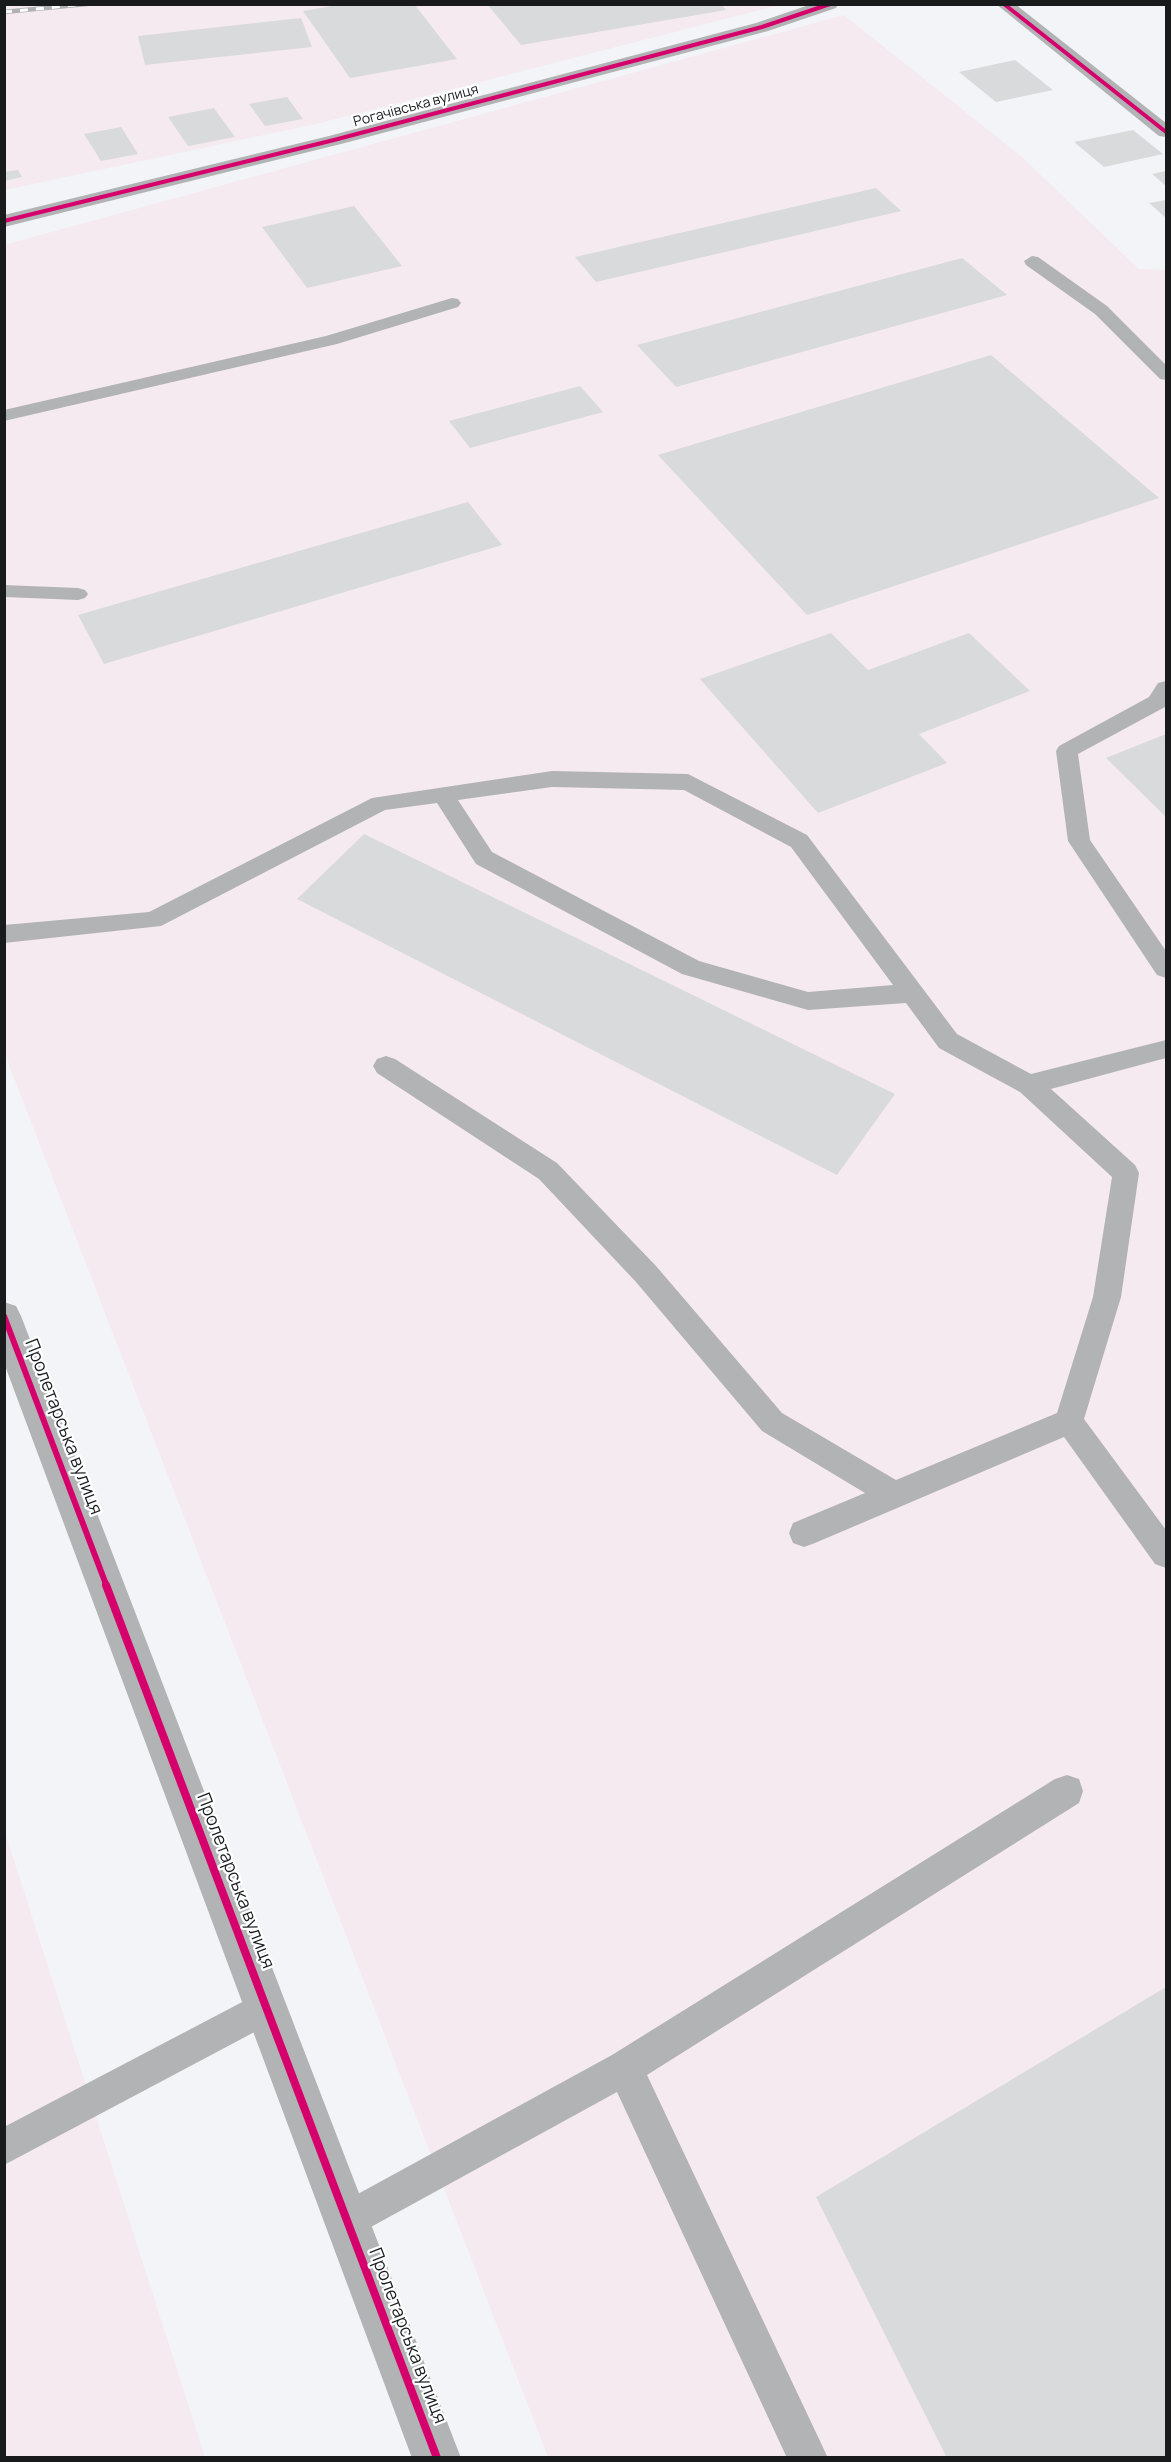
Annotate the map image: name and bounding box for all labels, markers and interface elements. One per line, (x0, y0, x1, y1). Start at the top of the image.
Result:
street label: Рогачівська вулиця (352, 81, 480, 131)
street label: Пролетарська вулиця (20, 1336, 106, 1518)
street label: Пролетарська вулиця (192, 1790, 278, 1972)
street label: Пролетарська вулиця (364, 2245, 450, 2427)

